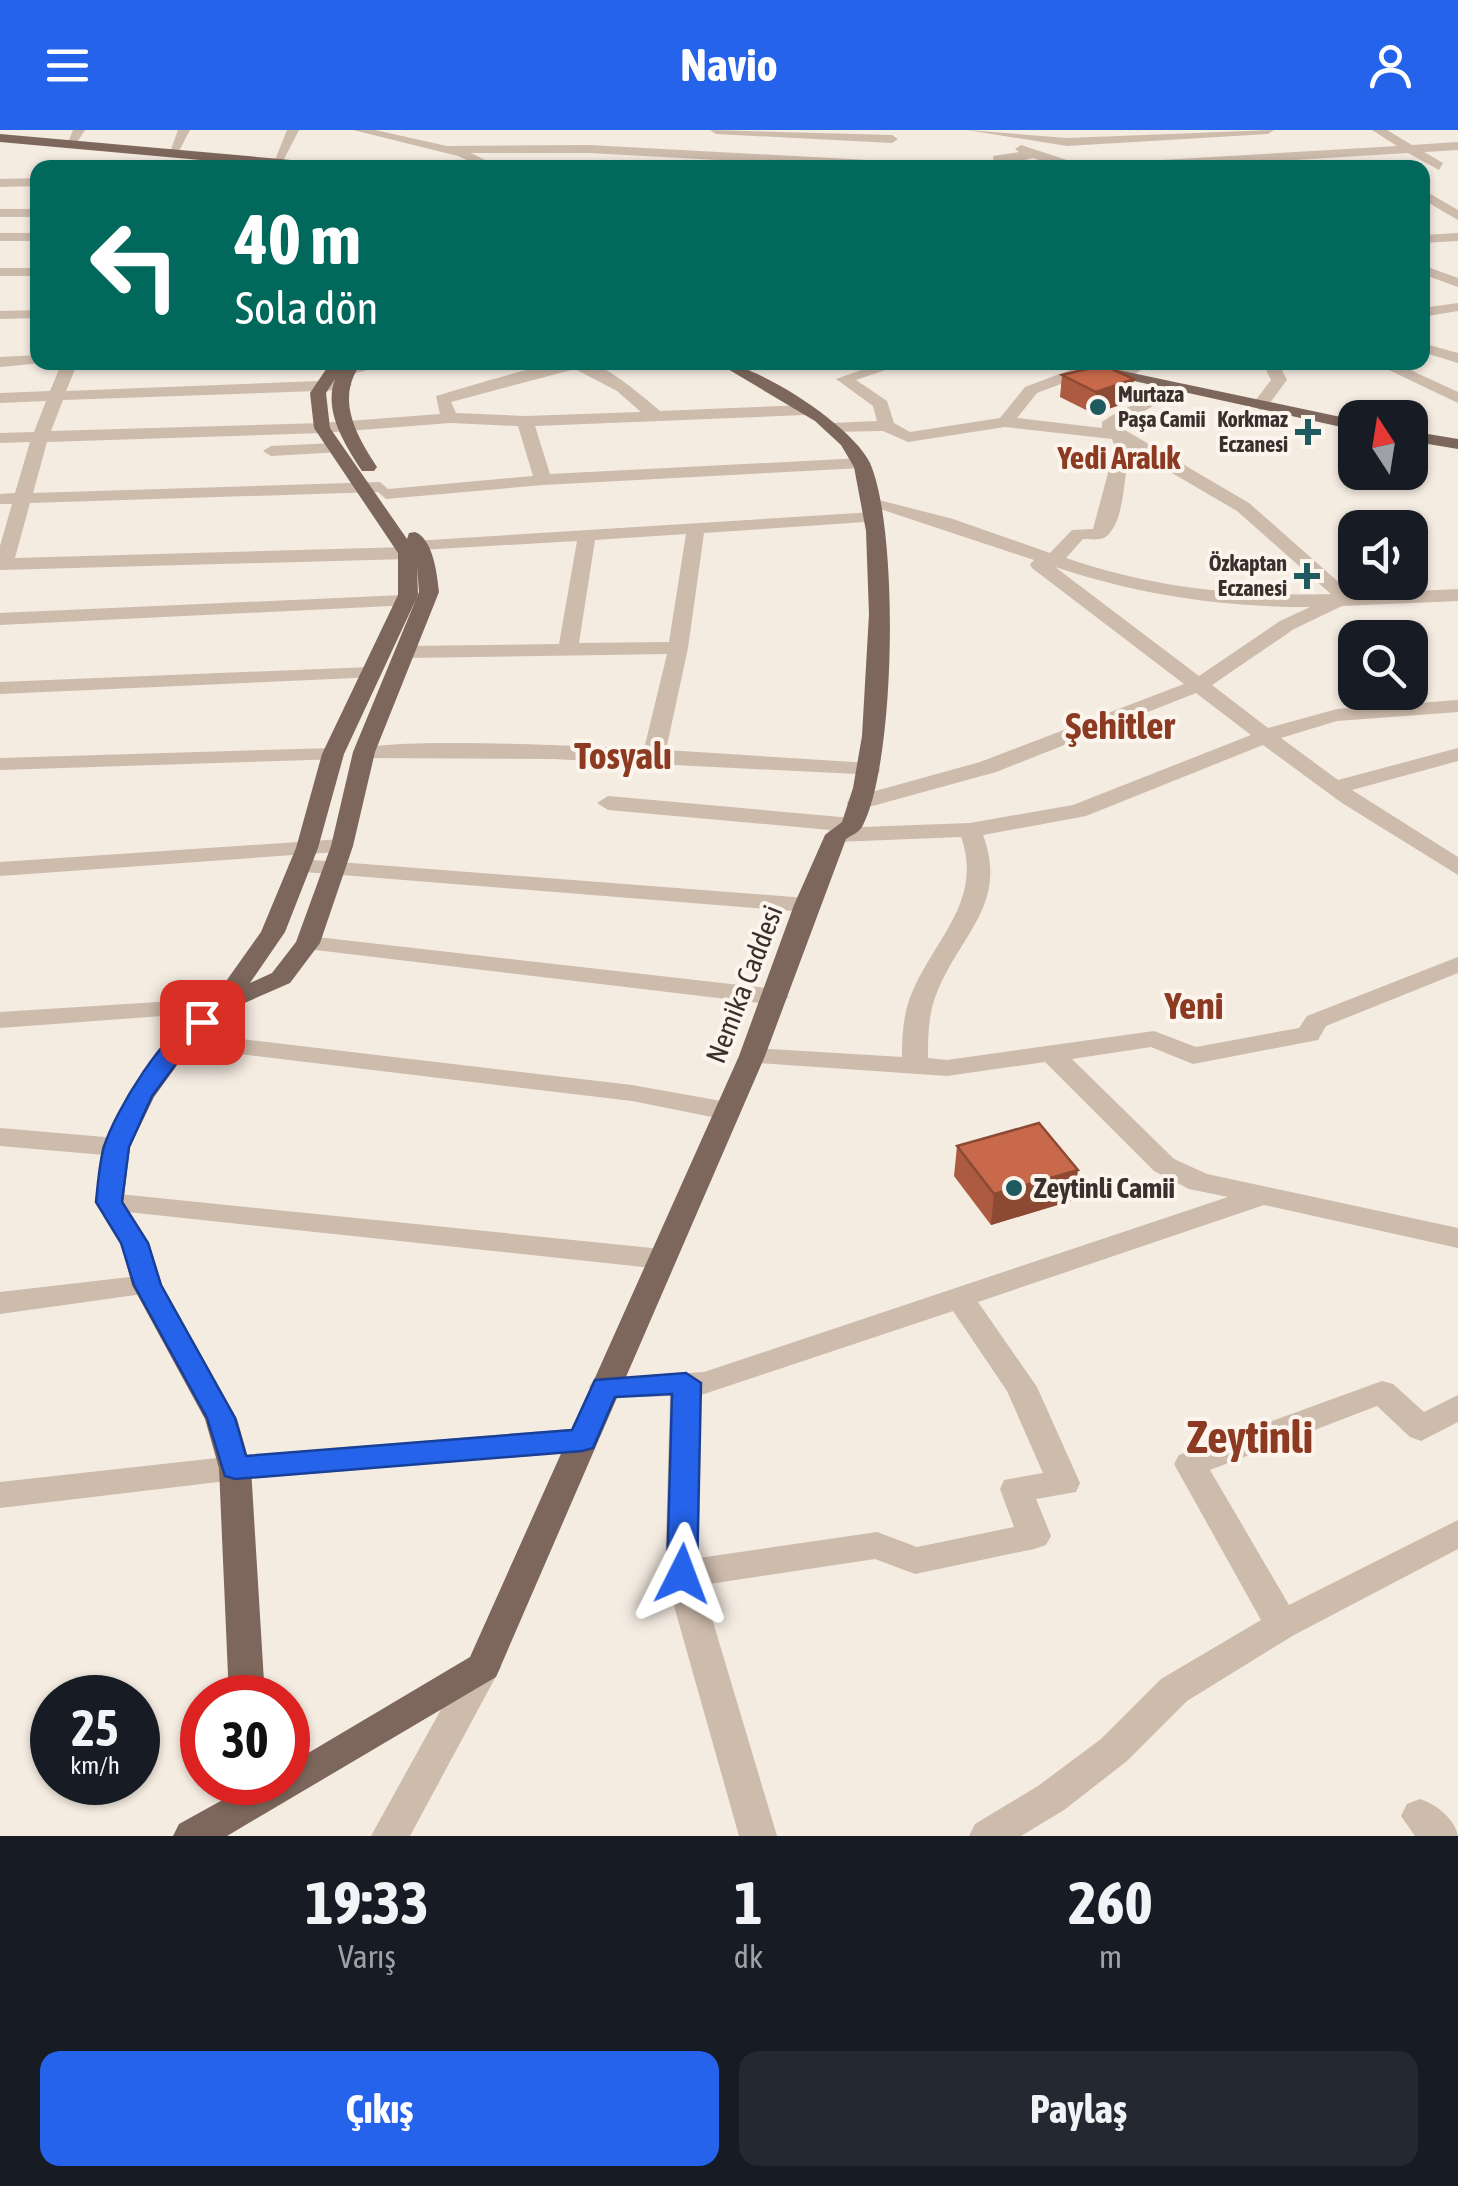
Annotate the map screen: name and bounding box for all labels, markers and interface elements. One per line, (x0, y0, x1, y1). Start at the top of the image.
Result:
icon: menu (40, 38, 95, 93)
icon: person (1363, 38, 1418, 93)
text: Navio (680, 39, 778, 91)
text: 40 m (235, 199, 361, 279)
icon: left (70, 200, 200, 330)
text: Sola dön (235, 282, 378, 334)
place label: Murtaza Paşa Camii (1118, 381, 1206, 432)
marker: Murtaza Paşa Camii (1087, 396, 1109, 418)
north arrow (1338, 400, 1428, 490)
map controls (1338, 400, 1428, 710)
place label: Korkmaz Eczanesi (1217, 406, 1288, 457)
marker: Korkmaz Eczanesi (1297, 421, 1319, 443)
district label: Yedi Aralık (1057, 439, 1181, 476)
button: sound (1338, 510, 1428, 600)
place label: Özkaptan Eczanesi (1209, 550, 1287, 601)
marker: Özkaptan Eczanesi (1296, 565, 1318, 587)
button: search (1338, 620, 1428, 710)
district label: Şehitler (1065, 704, 1176, 747)
district label: Tosyalı (574, 734, 672, 777)
street label: Nemika Caddesi (699, 901, 789, 1067)
pin (160, 980, 245, 1065)
district label: Yeni (1163, 984, 1224, 1027)
icon: arrive (175, 995, 230, 1050)
place label: Zeytinli Camii (1034, 1172, 1175, 1204)
marker: Zeytinli Camii (1003, 1177, 1025, 1199)
district label: Zeytinli (1187, 1411, 1313, 1463)
position arrow (630, 1522, 734, 1626)
speed limit sign: 30 (180, 1675, 310, 1805)
text: 25 (71, 1699, 118, 1757)
text: km/h (70, 1751, 120, 1779)
text: 19:33 (305, 1868, 429, 1937)
text: 1 (734, 1868, 763, 1937)
text: 260 (1068, 1868, 1153, 1937)
text: Varış (338, 1938, 396, 1975)
text: dk (734, 1938, 763, 1975)
text: m (1099, 1938, 1122, 1975)
button: Çıkış (40, 2051, 719, 2166)
button: Paylaş (739, 2051, 1418, 2166)

